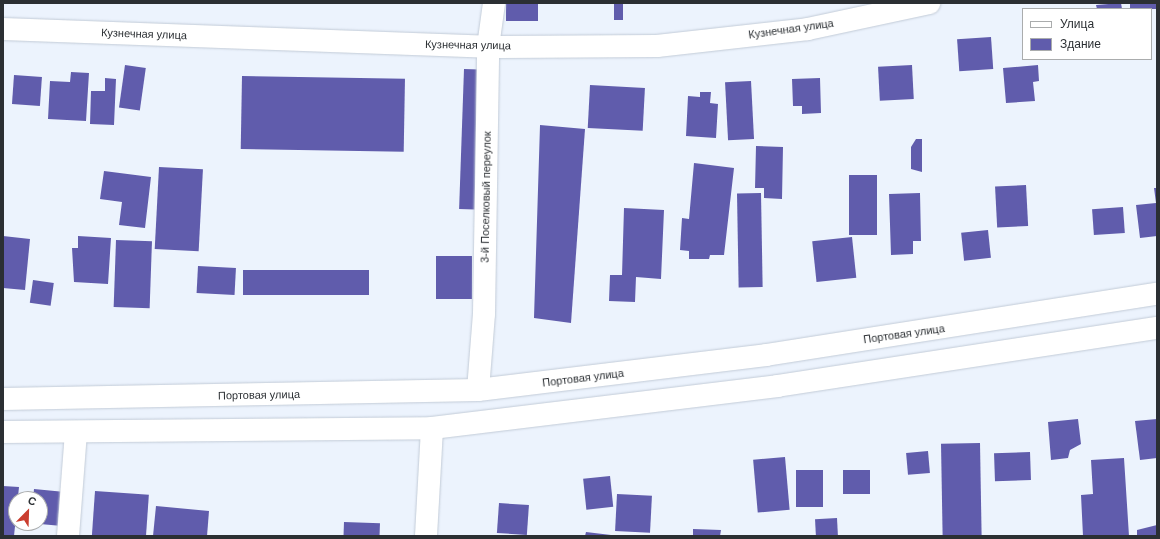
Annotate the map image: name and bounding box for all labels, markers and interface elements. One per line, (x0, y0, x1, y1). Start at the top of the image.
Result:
legend (1022, 8, 1152, 60)
street label: Кузнечная улица (748, 16, 834, 42)
text: Улица (1060, 17, 1094, 31)
street label: Кузнечная улица (101, 26, 187, 42)
text: Здание (1060, 37, 1101, 51)
street label: Кузнечная улица (425, 38, 511, 52)
street label: 3-й Поселковый переулок (478, 131, 494, 263)
street label: Портовая улица (862, 322, 946, 346)
street label: Портовая улица (541, 366, 625, 390)
street label: Портовая улица (218, 388, 300, 402)
north arrow (8, 491, 48, 531)
text: С (26, 494, 38, 508)

